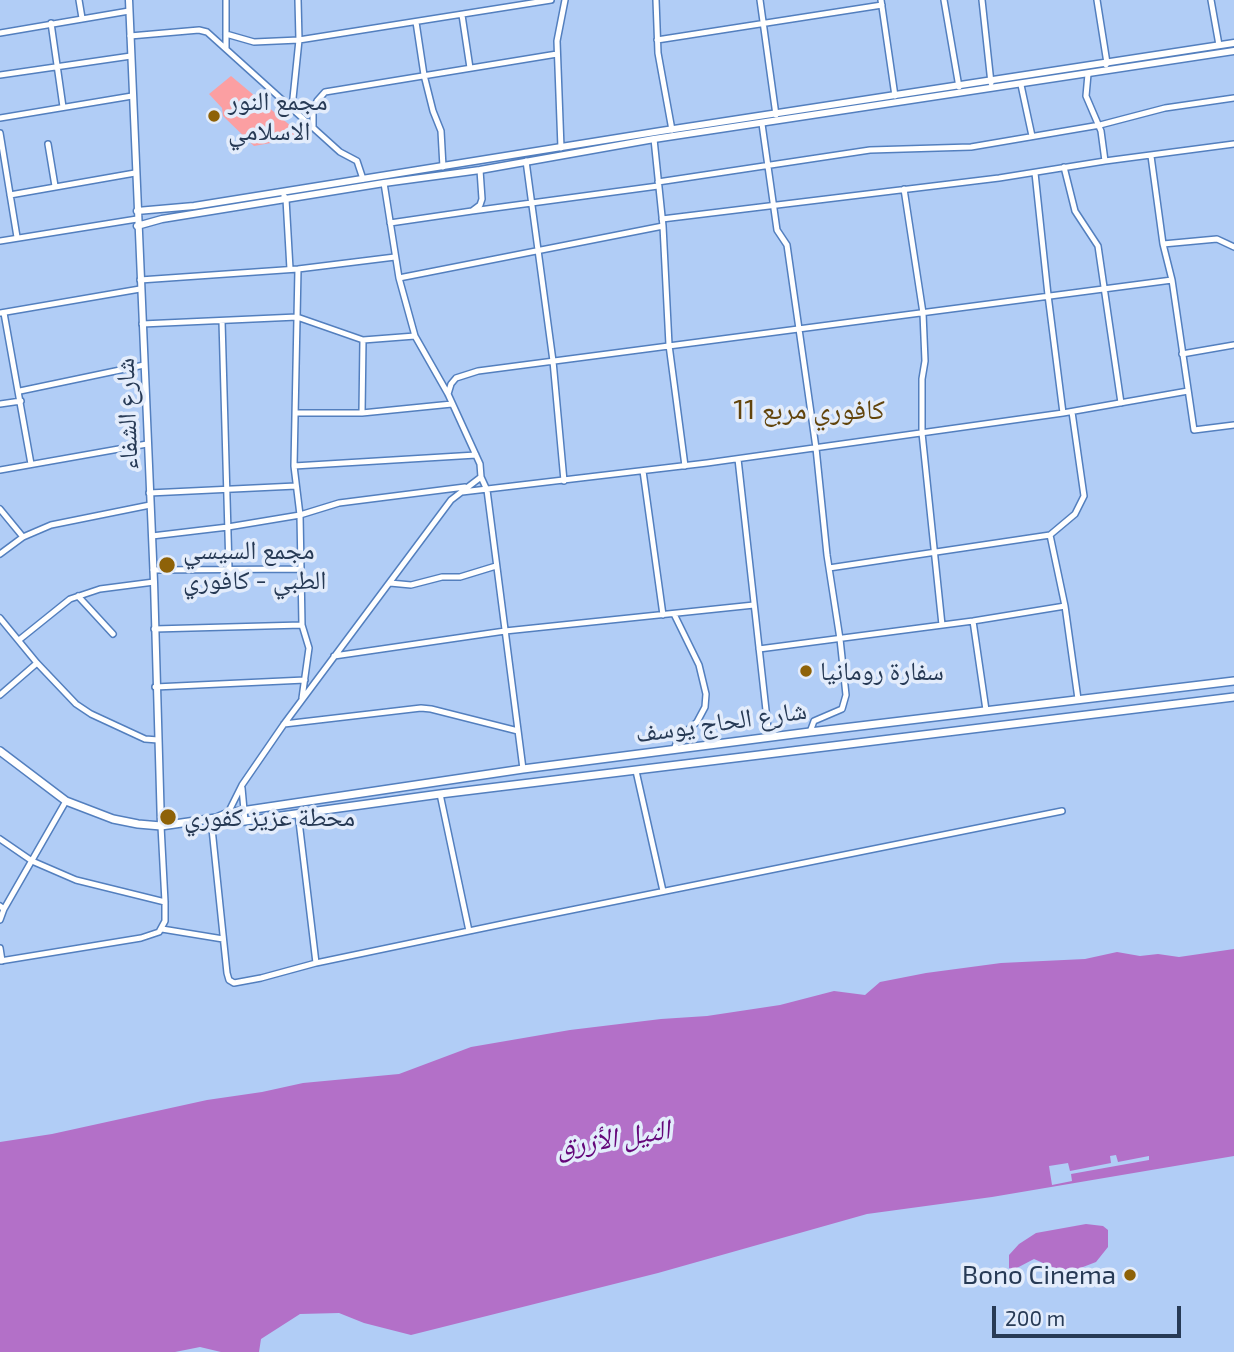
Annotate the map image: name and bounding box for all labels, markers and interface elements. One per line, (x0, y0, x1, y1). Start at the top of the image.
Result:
place label: مجمع النور الاسلامي (228, 85, 328, 146)
marker: مجمع النور الاسلامي (206, 108, 222, 124)
street label: شارع الشفاء (109, 357, 145, 471)
district label: كافوري مربع 11 (733, 393, 885, 427)
place label: مجمع السيسي الطبي - كافوري (183, 534, 326, 596)
marker: مجمع السيسي الطبي - كافوري (157, 555, 177, 575)
place label: سفارة رومانيا (820, 655, 944, 687)
marker: سفارة رومانيا (798, 663, 814, 679)
street label: شارع الحاج يوسف (633, 695, 809, 749)
place label: محطة عزيز كفوري (184, 801, 355, 833)
marker: محطة عزيز كفوري (158, 807, 178, 827)
water label: النيل الأزرق (554, 1112, 672, 1164)
place label: Bono Cinema (962, 1259, 1116, 1291)
marker: Bono Cinema (1122, 1267, 1138, 1283)
scale bar (996, 1292, 1185, 1336)
text: 200 m (1005, 1305, 1065, 1330)

